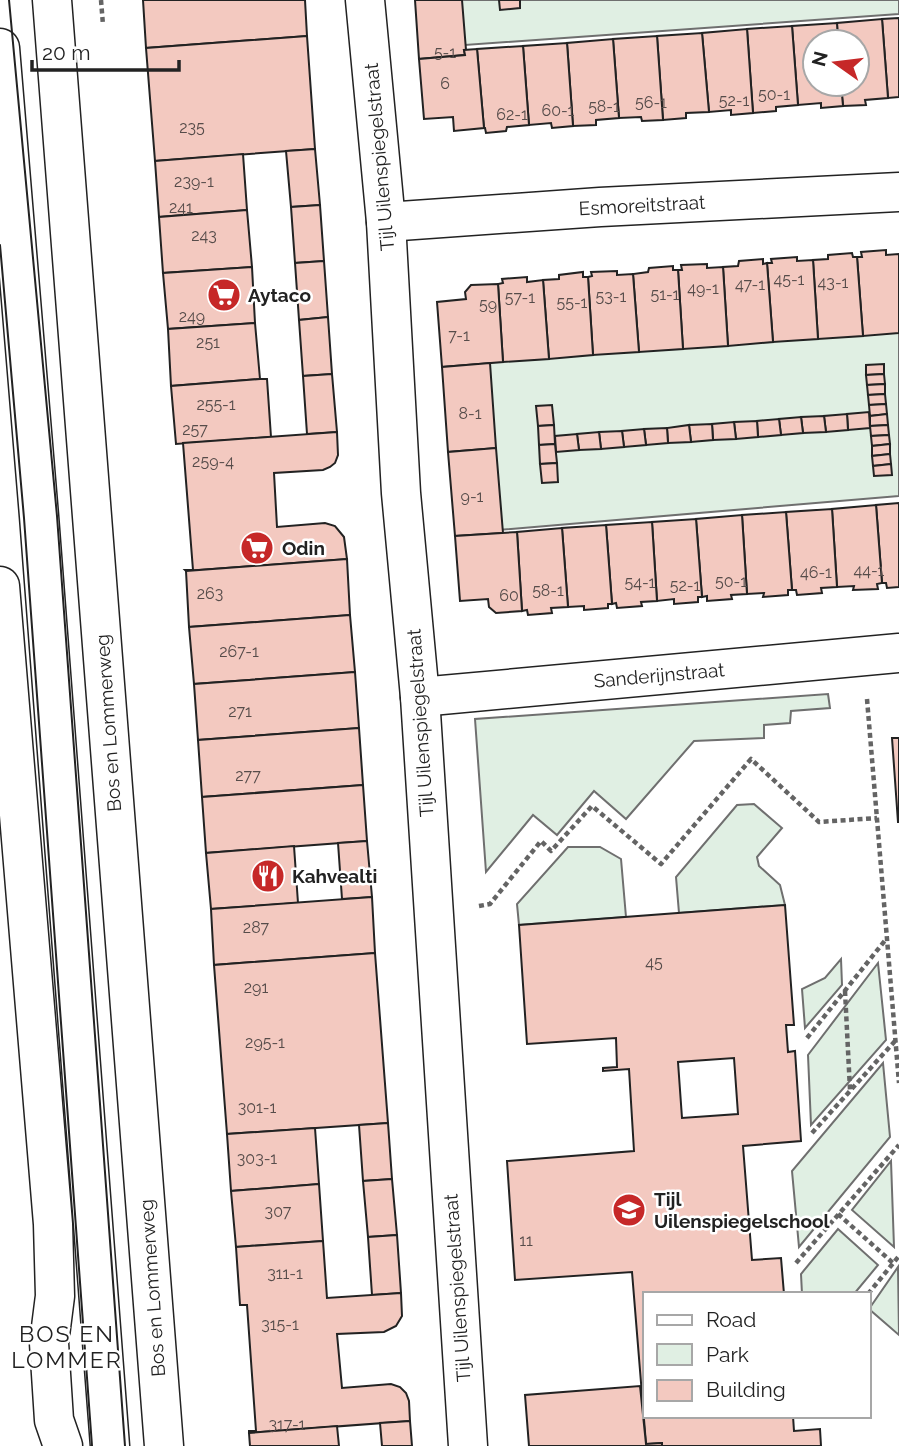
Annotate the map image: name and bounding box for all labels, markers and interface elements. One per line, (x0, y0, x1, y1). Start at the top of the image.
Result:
scale bar (32, 28, 178, 72)
north arrow (801, 28, 871, 98)
text: 20 m (42, 40, 90, 65)
house number: 5-1 (434, 43, 456, 62)
text: N (807, 49, 832, 69)
street label: Tijl Uilenspiegelstraat (360, 61, 398, 252)
house number: 6 (440, 74, 450, 93)
house number: 50-1 (758, 85, 790, 104)
house number: 52-1 (719, 91, 749, 110)
house number: 56-1 (635, 93, 667, 112)
house number: 58-1 (588, 97, 620, 116)
house number: 60-1 (542, 101, 575, 120)
house number: 62-1 (496, 105, 528, 124)
house number: 235 (179, 118, 205, 137)
house number: 239-1 (174, 172, 214, 191)
street label: Esmoreitstraat (578, 191, 706, 219)
house number: 241 (169, 198, 193, 217)
house number: 243 (191, 226, 217, 245)
house number: 45-1 (774, 270, 805, 289)
house number: 43-1 (818, 273, 849, 292)
house number: 47-1 (735, 275, 765, 294)
supermarket icon: Aytaco (205, 276, 243, 314)
house number: 49-1 (687, 279, 719, 298)
place label: Aytaco (248, 284, 311, 306)
house number: 51-1 (651, 285, 680, 304)
house number: 53-1 (596, 287, 627, 306)
house number: 57-1 (505, 288, 535, 307)
house number: 55-1 (557, 293, 588, 312)
house number: 59 (479, 295, 497, 314)
house number: 249 (179, 307, 205, 326)
house number: 7-1 (448, 326, 470, 345)
house number: 251 (196, 333, 220, 352)
house number: 255-1 (196, 395, 236, 414)
house number: 8-1 (459, 404, 482, 423)
house number: 257 (182, 420, 208, 439)
house number: 259-4 (192, 452, 234, 471)
house number: 9-1 (461, 487, 484, 506)
supermarket icon: Odin (238, 529, 276, 567)
place label: Odin (282, 537, 325, 559)
house number: 44-1 (854, 561, 885, 580)
house number: 46-1 (800, 563, 832, 582)
house number: 50-1 (715, 572, 747, 591)
house number: 54-1 (625, 573, 656, 592)
house number: 52-1 (670, 576, 700, 595)
house number: 58-1 (532, 581, 564, 600)
house number: 263 (197, 584, 223, 603)
house number: 60 (499, 586, 519, 605)
street label: Tijl Uilenspiegelstraat (402, 628, 438, 818)
street label: Bos en Lommerweg (91, 633, 125, 813)
house number: 267-1 (219, 642, 259, 661)
street label: Sanderijnstraat (593, 658, 726, 692)
house number: 271 (228, 702, 252, 721)
house number: 277 (235, 766, 261, 785)
restaurant icon: Kahvealti (249, 857, 287, 895)
place label: Kahvealti (292, 865, 377, 887)
house number: 287 (243, 918, 270, 937)
house number: 45 (645, 953, 663, 972)
house number: 291 (244, 978, 268, 997)
house number: 295-1 (245, 1033, 285, 1052)
house number: 301-1 (238, 1098, 276, 1117)
house number: 303-1 (237, 1149, 277, 1168)
place label: Tijl Uilenspiegelschool (654, 1188, 831, 1232)
school or university icon: Tijl Uilenspiegelschool (610, 1191, 648, 1229)
street label: Tijl Uilenspiegelstraat (439, 1193, 475, 1383)
street label: Bos en Lommerweg (135, 1198, 169, 1378)
house number: 307 (265, 1202, 292, 1221)
house number: 11 (519, 1231, 533, 1250)
house number: 311-1 (267, 1264, 303, 1283)
legend (643, 1292, 871, 1418)
text: Road (706, 1307, 756, 1332)
house number: 315-1 (261, 1315, 299, 1334)
district label: BOS EN LOMMER (11, 1320, 123, 1373)
text: Park (706, 1342, 749, 1367)
text: Building (706, 1377, 786, 1402)
house number: 317-1 (269, 1415, 306, 1434)

